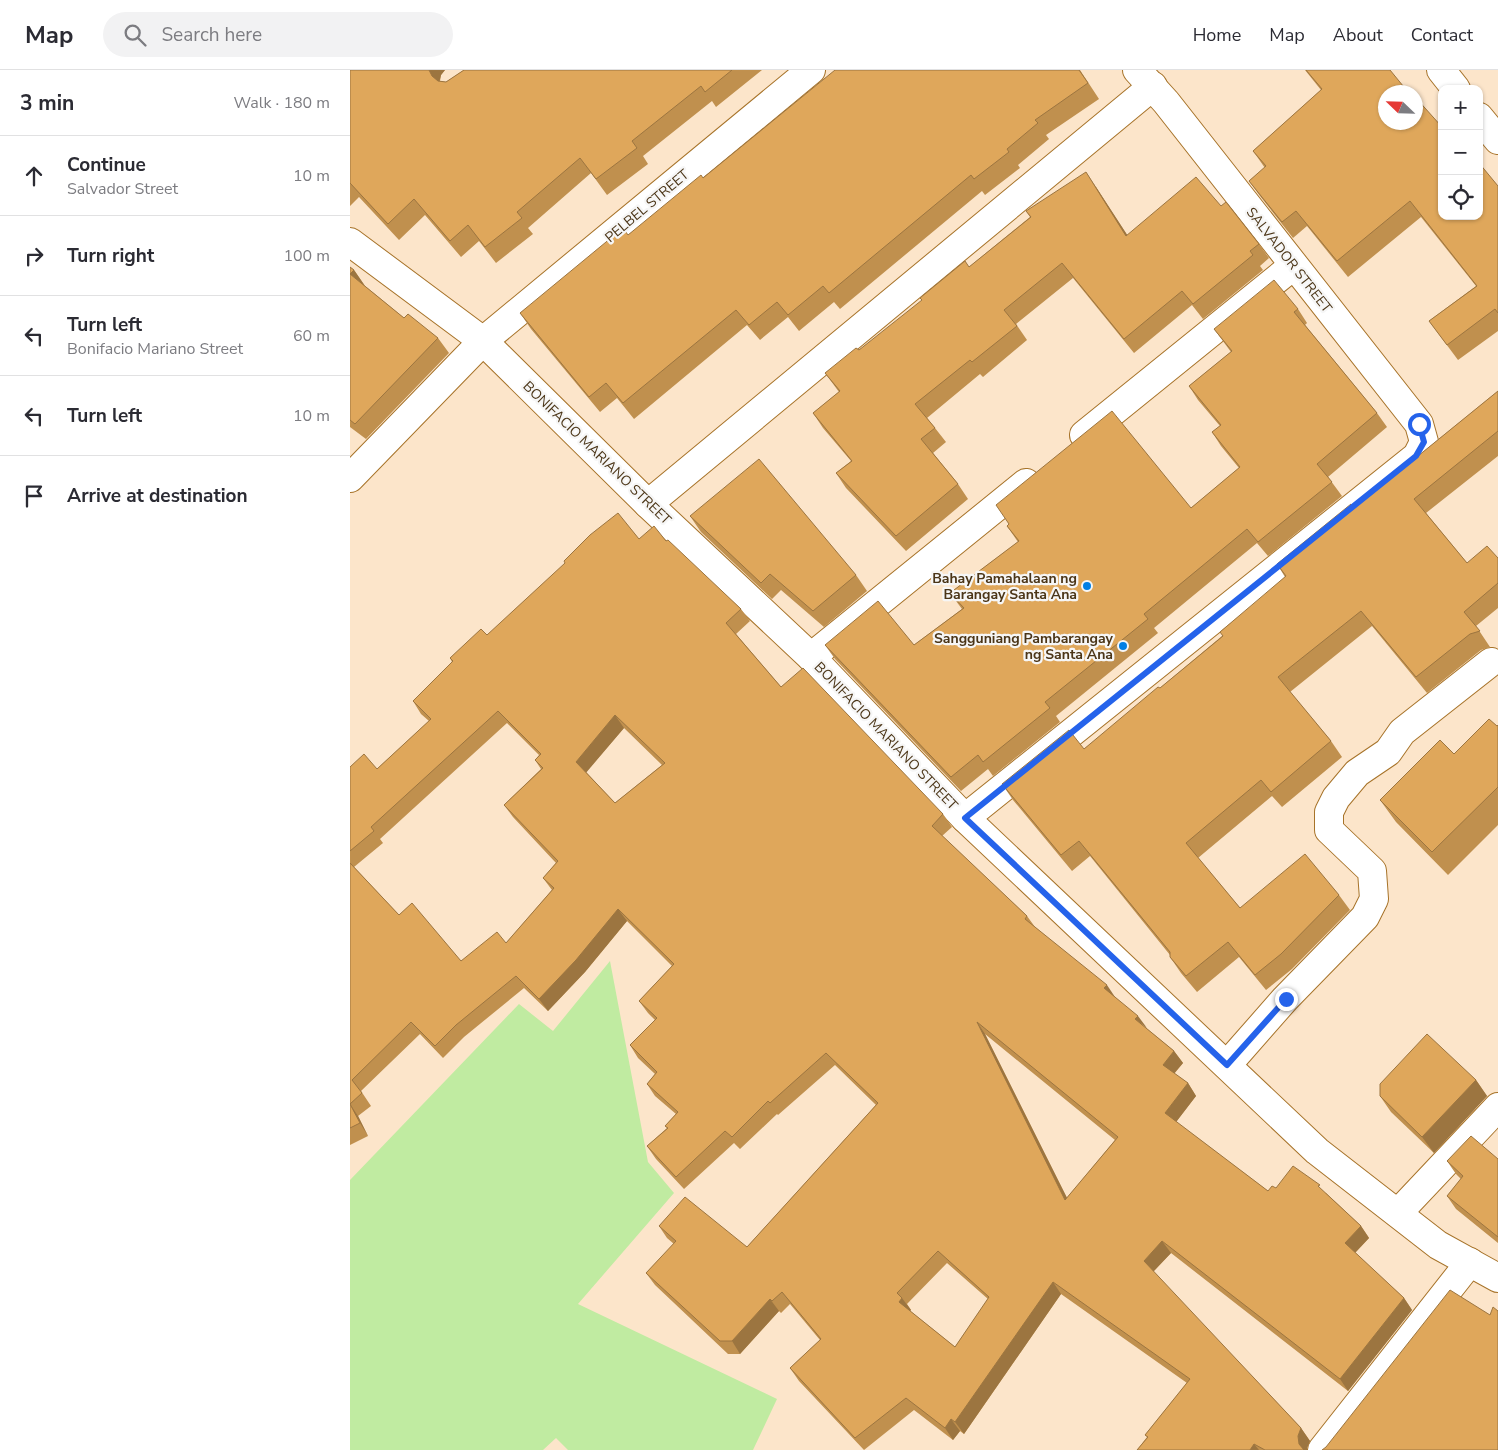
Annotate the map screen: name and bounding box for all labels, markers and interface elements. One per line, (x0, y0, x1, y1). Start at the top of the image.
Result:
search box (103, 12, 453, 57)
text: Map (25, 19, 73, 51)
icon: search (121, 21, 149, 49)
text: Search here (161, 22, 262, 48)
text: Home (1193, 23, 1241, 47)
text: Map (1269, 23, 1305, 47)
text: About (1333, 23, 1383, 47)
text: Contact (1411, 23, 1473, 47)
north arrow (1378, 85, 1423, 130)
map controls (1438, 85, 1483, 220)
button: + (1438, 85, 1483, 130)
text: 3 min (20, 89, 74, 117)
text: Walk · 180 m (234, 92, 330, 114)
button: − (1438, 130, 1483, 175)
text: Continue (67, 152, 146, 178)
icon: ahead (20, 162, 48, 190)
text: 10 m (293, 165, 330, 187)
street label: PELBEL STREET (601, 165, 693, 247)
button: locate (1438, 175, 1483, 220)
text: Salvador Street (67, 178, 178, 200)
street label: SALVADOR STREET (1242, 203, 1337, 317)
icon: right (20, 242, 48, 270)
text: Turn right (67, 243, 154, 269)
text: 100 m (283, 245, 330, 267)
text: Turn left (67, 312, 142, 338)
icon: left (20, 322, 48, 350)
text: 60 m (293, 325, 330, 347)
text: Bonifacio Mariano Street (67, 338, 243, 360)
street label: BONIFACIO MARIANO STREET (519, 377, 676, 529)
icon: left (20, 402, 48, 430)
text: Turn left (67, 403, 142, 429)
text: 10 m (293, 405, 330, 427)
route start (1408, 413, 1431, 436)
icon: arrive (20, 482, 48, 510)
text: Arrive at destination (67, 483, 248, 509)
place label: Bahay Pamahalaan ng Barangay Santa Ana (932, 569, 1077, 604)
marker: Bahay Pamahalaan ng Barangay Santa Ana (1081, 580, 1093, 592)
place label: Sangguniang Pambarangay ng Santa Ana (934, 629, 1114, 664)
marker: Sangguniang Pambarangay ng Santa Ana (1117, 640, 1129, 652)
street label: BONIFACIO MARIANO STREET (810, 658, 962, 815)
route end (1275, 988, 1298, 1011)

